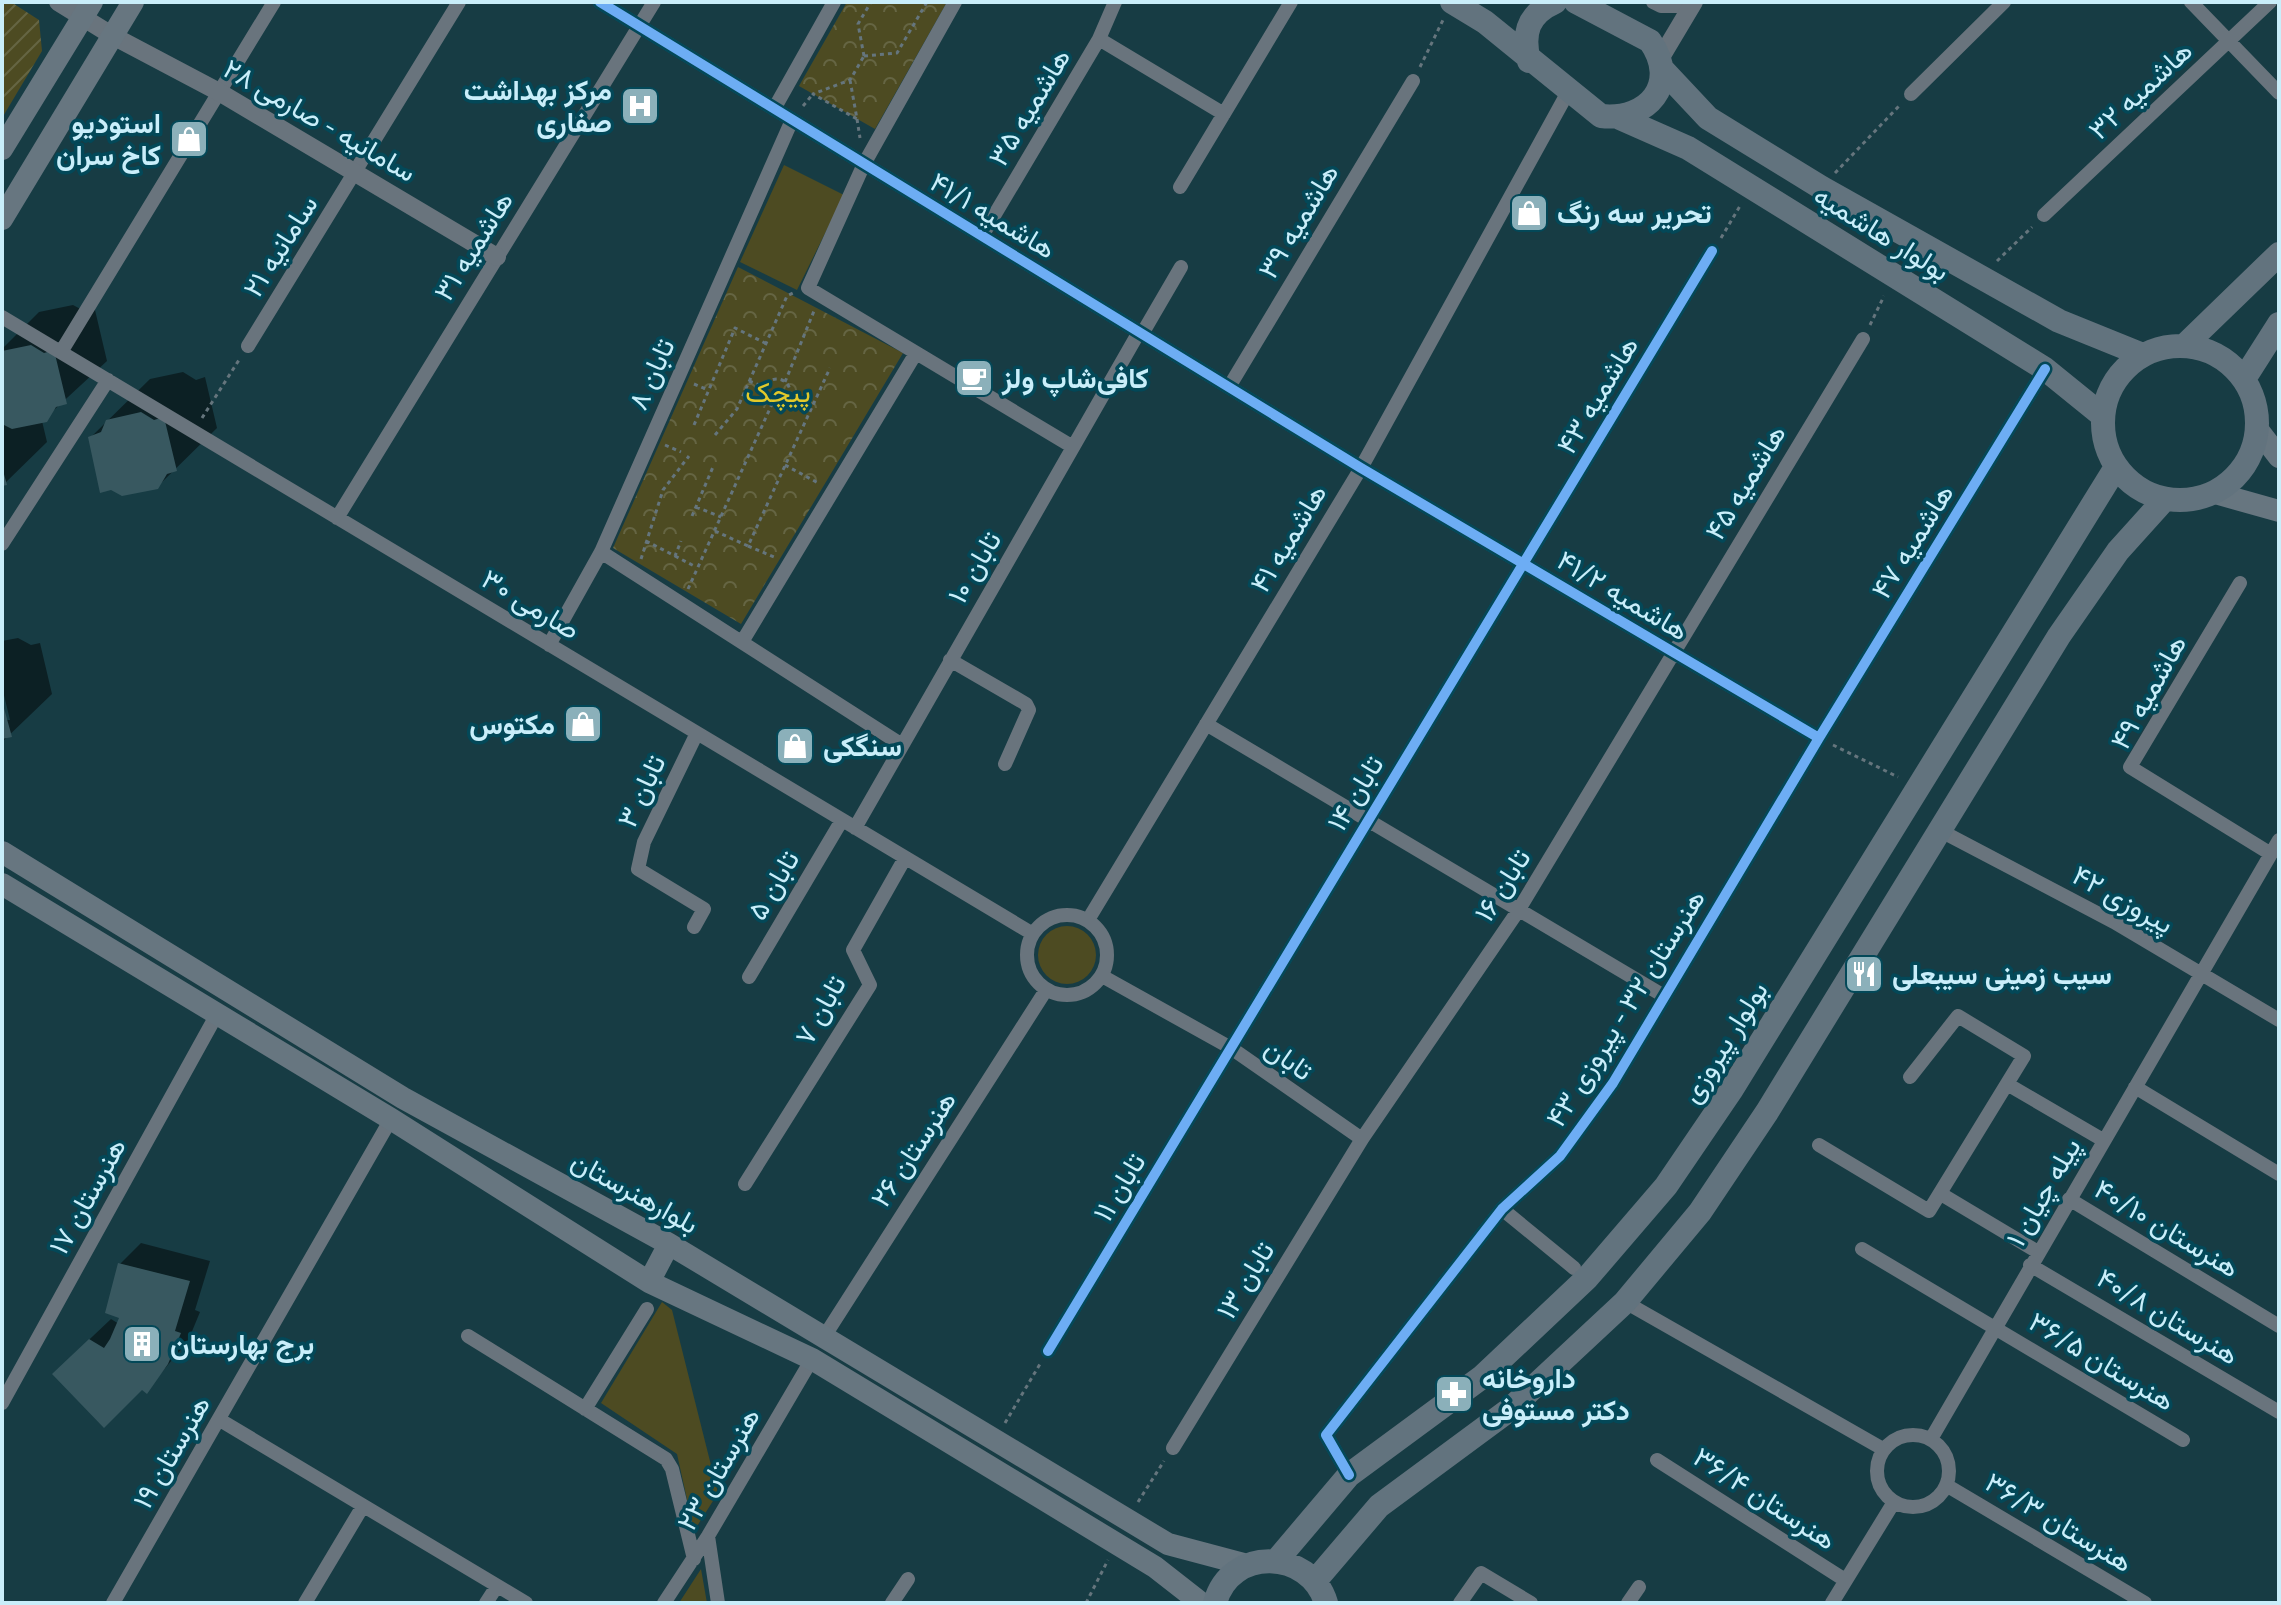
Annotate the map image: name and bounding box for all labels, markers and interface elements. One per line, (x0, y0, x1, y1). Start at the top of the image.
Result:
street label: هاشمیه ۳۲ (2082, 34, 2199, 147)
street label: هاشمیه ۳۵ (981, 43, 1077, 172)
street label: سامانیه - صارمی ۲۸ (217, 52, 422, 190)
place label: مرکز بهداشت صفاری (464, 74, 612, 140)
hospital icon: مرکز بهداشت صفاری (619, 85, 661, 127)
place label: استودیو کاخ سران (56, 107, 161, 174)
shop icon: استودیو کاخ سران (168, 118, 210, 160)
street label: هاشمیه ۳۹ (1251, 158, 1346, 285)
street label: هاشمیه ۴۱/۱ (924, 165, 1061, 266)
street label: بولوار هاشمیه (1807, 179, 1956, 289)
street label: هاشمیه ۳۱ (427, 185, 520, 307)
street label: سامانیه ۲۱ (236, 189, 325, 303)
shop icon: تحریر سه رنگ (1508, 192, 1550, 234)
place label: تحریر سه رنگ (1557, 197, 1712, 231)
street label: هاشمیه ۴۳ (1550, 331, 1645, 460)
street label: تابان ۸ (621, 334, 682, 415)
cafe icon: کافی‌شاپ ولز (953, 357, 995, 399)
place label: کافی‌شاپ ولز (1001, 362, 1149, 398)
park label: پیچک (745, 376, 811, 411)
street label: هاشمیه ۴۵ (1698, 419, 1793, 546)
street label: هاشمیه ۴۱ (1243, 478, 1334, 598)
street label: هاشمیه ۴۷ (1864, 478, 1961, 605)
street label: تابان ۱۰ (941, 525, 1008, 609)
street label: هاشمیه ۴۱/۲ (1551, 543, 1694, 647)
street label: صارمی ۳۰ (475, 562, 586, 647)
street label: هاشمیه ۴۹ (2104, 629, 2193, 755)
shop icon: مکتوس (562, 703, 604, 745)
place label: مکتوس (469, 708, 555, 742)
shop icon: سنگکی (774, 725, 816, 767)
place label: سنگکی (823, 730, 902, 763)
street label: تابان ۳ (610, 750, 673, 833)
street label: تابان ۱۴ (1320, 750, 1391, 837)
street label: تابان ۱۶ (1467, 843, 1537, 928)
street label: تابان ۵ (741, 845, 806, 926)
street label: پیروزی ۴۲ (2066, 858, 2179, 942)
street label: هنرستان ۳۲ - پیروزی ۴۳ (1539, 884, 1714, 1134)
restaurant icon: سیب زمینی سیبعلی (1843, 953, 1885, 995)
place label: سیب زمینی سیبعلی (1892, 958, 2112, 992)
street label: تابان ۷ (788, 970, 853, 1051)
street label: بولوار پیروزی (1674, 975, 1776, 1110)
street label: تابان (1258, 1031, 1319, 1088)
street label: هنرستان ۲۶ (864, 1085, 964, 1214)
street label: هنرستان ۱۷ (42, 1132, 134, 1261)
street label: پیله چیان ۱ (1999, 1132, 2089, 1253)
street label: بلوارهنرستان (565, 1144, 704, 1242)
street label: تابان ۱۱ (1086, 1147, 1153, 1227)
street label: هنرستان ۴۰/۱۰ (2088, 1172, 2245, 1285)
street label: تابان ۱۳ (1210, 1236, 1281, 1325)
street label: هنرستان ۴۰/۸ (2090, 1261, 2245, 1373)
street label: هنرستان ۳۶/۵ (2022, 1305, 2180, 1419)
building icon: برج بهارستان (121, 1323, 163, 1365)
place label: برج بهارستان (170, 1328, 314, 1363)
place label: داروخانه دکتر مستوفی (1482, 1362, 1630, 1428)
pharmacy icon: داروخانه دکتر مستوفی (1433, 1373, 1475, 1415)
street label: هنرستان ۱۹ (126, 1390, 218, 1515)
street label: هنرستان ۲۳ (670, 1402, 768, 1537)
street label: هنرستان ۳۶/۴ (1687, 1440, 1842, 1558)
street label: هنرستان ۳۶/۳ (1979, 1466, 2138, 1580)

